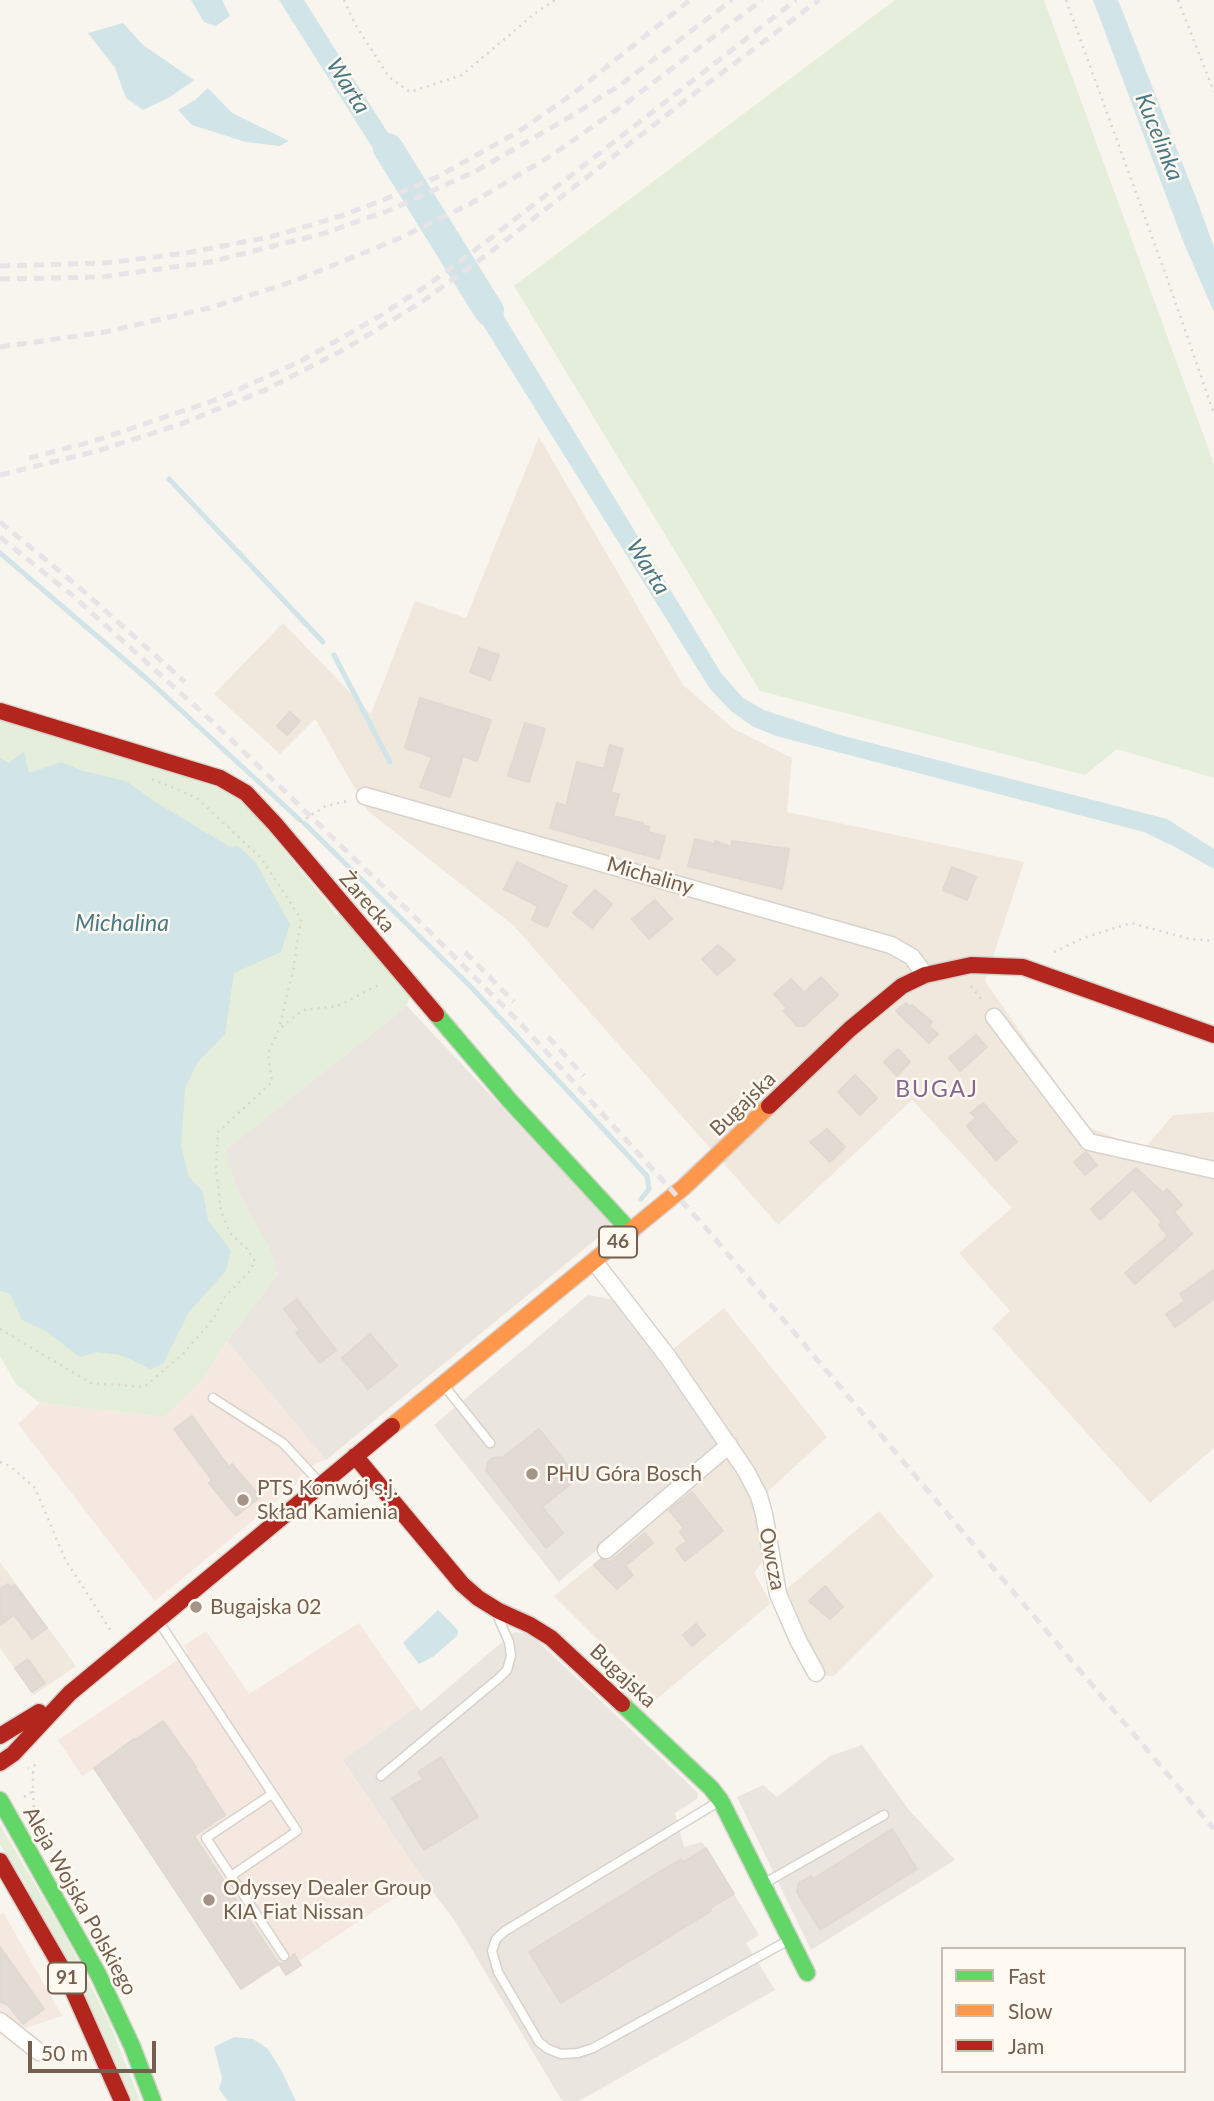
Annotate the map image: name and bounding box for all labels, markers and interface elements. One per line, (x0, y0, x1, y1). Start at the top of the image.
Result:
water label: Warta (320, 53, 376, 119)
water label: Kucelinka (1129, 89, 1189, 185)
water label: Warta (620, 534, 676, 600)
street label: Michaliny (604, 852, 696, 900)
street label: Żarecka (334, 866, 400, 938)
water label: Michalina (75, 910, 169, 938)
street label: Bugajska (705, 1067, 781, 1141)
district label: BUGAJ (896, 1076, 978, 1104)
road number: 46 (599, 1226, 637, 1258)
place label: PHU Góra Bosch (546, 1461, 702, 1487)
marker: PHU Góra Bosch (524, 1466, 540, 1482)
place label: PTS Konwój s.j. Skład Kamienia (257, 1475, 398, 1525)
marker: PTS Konwój s.j. Skład Kamienia (235, 1492, 251, 1508)
street label: Owcza (754, 1526, 790, 1592)
place label: Bugajska 02 (210, 1594, 321, 1620)
marker: Bugajska 02 (188, 1599, 204, 1615)
street label: Bugajska (585, 1639, 661, 1713)
street label: Aleja Wojska Polskiego (18, 1802, 142, 2000)
place label: Odyssey Dealer Group KIA Fiat Nissan (223, 1875, 431, 1925)
marker: Odyssey Dealer Group KIA Fiat Nissan (201, 1892, 217, 1908)
legend (941, 1947, 1186, 2073)
road number: 91 (48, 1962, 86, 1994)
text: Fast (1008, 1963, 1045, 1988)
text: Slow (1008, 1998, 1052, 2023)
scale bar (32, 2028, 159, 2072)
text: Jam (1008, 2033, 1044, 2058)
text: 50 m (41, 2040, 88, 2065)

